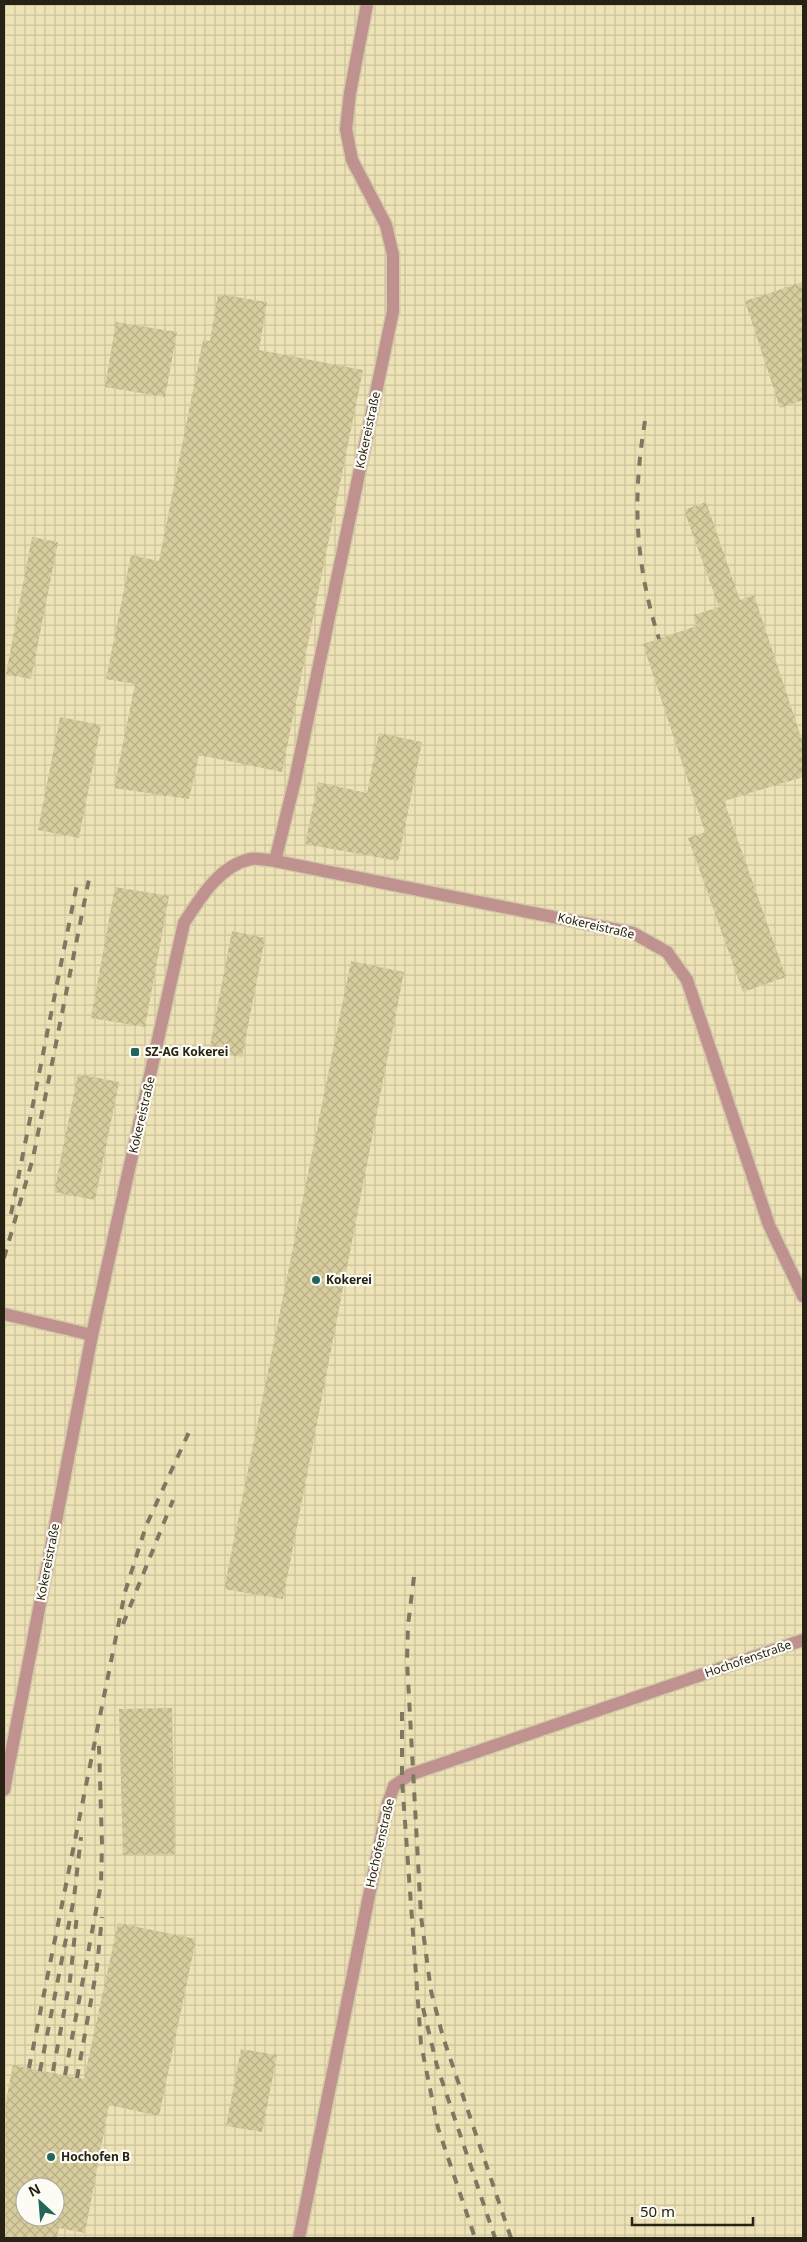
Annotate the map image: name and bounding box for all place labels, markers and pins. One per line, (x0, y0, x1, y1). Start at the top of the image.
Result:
place label: SZ-AG Kokerei (145, 1043, 228, 1060)
marker: SZ-AG Kokerei (129, 1046, 141, 1058)
place label: Kokerei (326, 1271, 372, 1288)
marker: Kokerei (310, 1274, 322, 1286)
place label: Hochofen B (61, 2148, 130, 2165)
marker: Hochofen B (45, 2151, 57, 2163)

